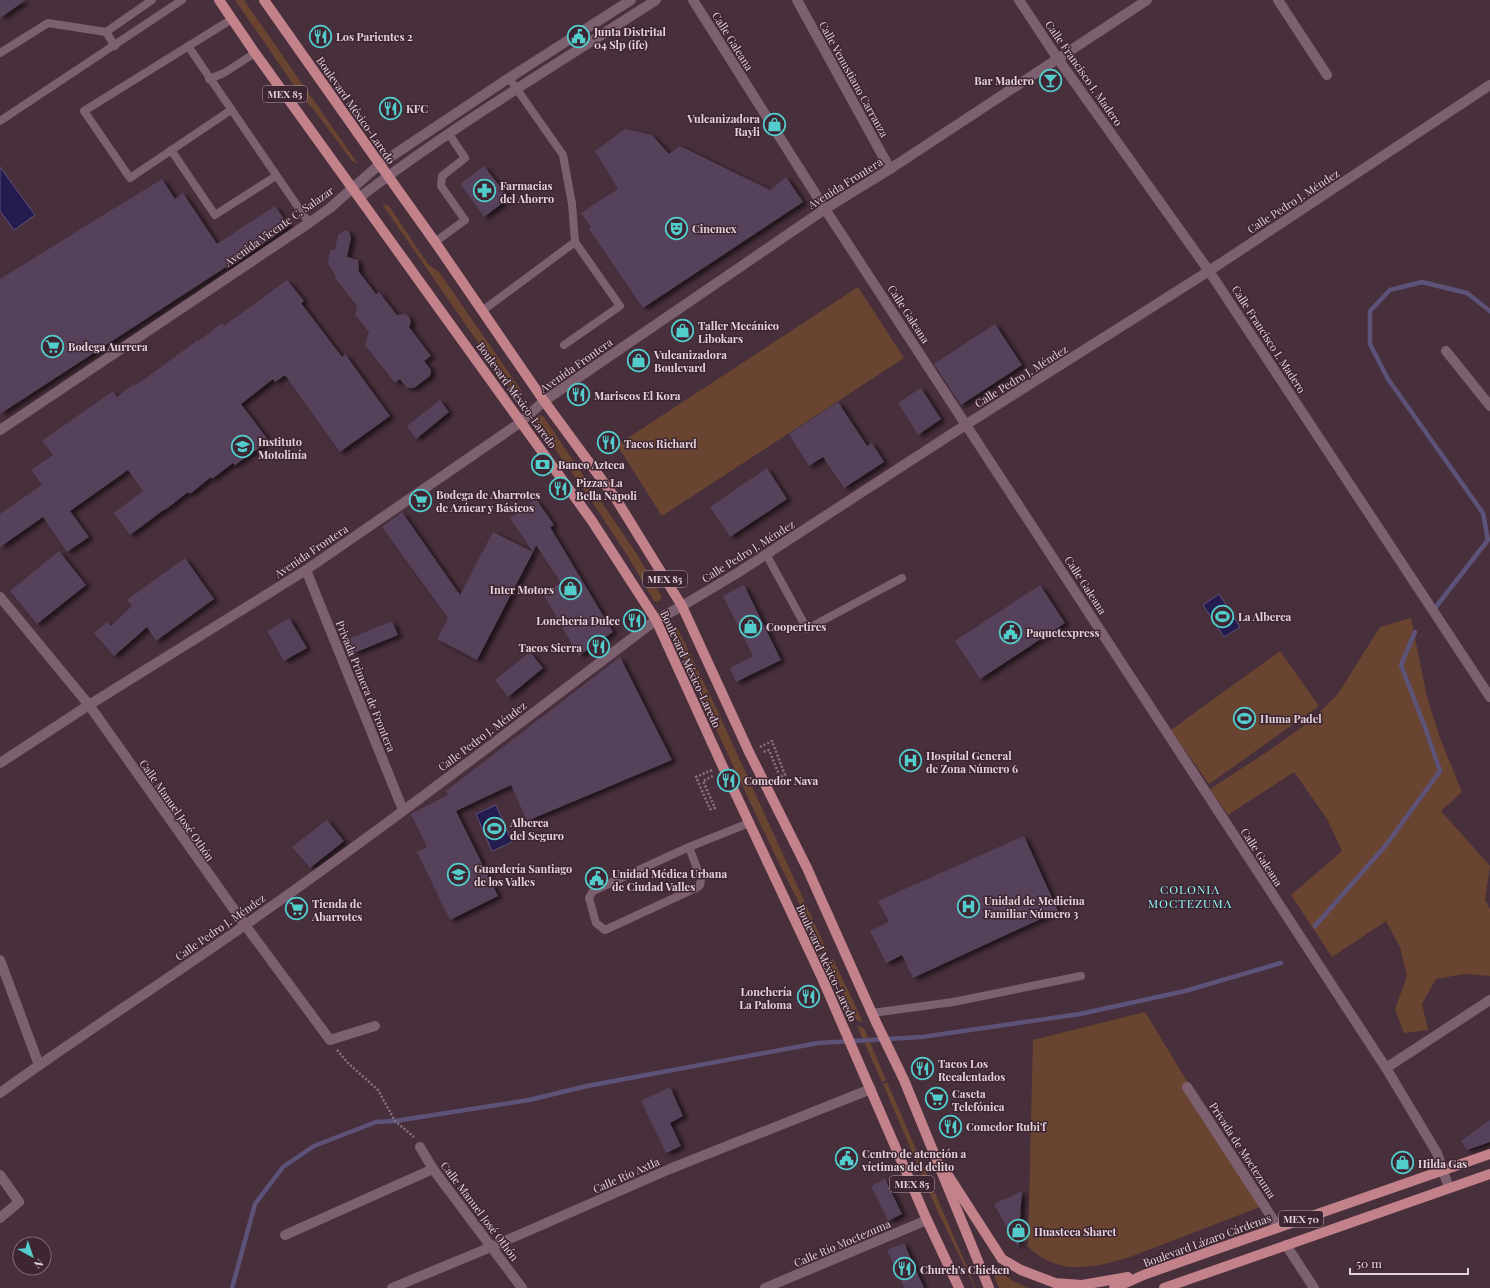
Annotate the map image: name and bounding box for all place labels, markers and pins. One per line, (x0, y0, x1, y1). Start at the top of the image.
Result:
restaurant icon: Los Parientes 2 (307, 23, 333, 49)
public building icon: Junta Distrital 04 Slp (ife) (566, 24, 592, 50)
place label: Junta Distrital 04 Slp (ife) (593, 24, 666, 52)
place label: Los Parientes 2 (336, 29, 413, 44)
bar icon: Bar Madero (1037, 67, 1063, 93)
place label: Bar Madero (974, 73, 1034, 88)
restaurant icon: KFC (378, 95, 404, 121)
place label: KFC (406, 101, 428, 116)
place label: Vulcanizadora Rayli (686, 111, 761, 139)
shop icon: Vulcanizadora Rayli (762, 111, 788, 137)
pharmacy icon: Farmacias del Ahorro (471, 178, 497, 204)
place label: Farmacias del Ahorro (500, 178, 554, 206)
theatre icon: Cinemex (664, 215, 690, 241)
place label: Cinemex (692, 221, 737, 236)
shop icon: Taller Mecánico Libokars (670, 318, 696, 344)
place label: Taller Mecánico Libokars (698, 318, 779, 346)
supermarket icon: Bodega Aurrera (39, 333, 65, 359)
place label: Bodega Aurrera (68, 339, 148, 354)
shop icon: Vulcanizadora Boulevard (626, 347, 652, 373)
place label: Vulcanizadora Boulevard (653, 347, 727, 375)
restaurant icon: Mariscos El Kora (566, 382, 592, 408)
place label: Mariscos El Kora (594, 388, 681, 403)
restaurant icon: Tacos Richard (595, 430, 621, 456)
school or university icon: Instituto Motolinía (229, 434, 255, 460)
place label: Instituto Motolinía (258, 434, 307, 462)
place label: Tacos Richard (624, 436, 697, 451)
bank icon: Banco Azteca (530, 451, 556, 477)
place label: Banco Azteca (558, 457, 625, 472)
restaurant icon: Pizzas La Bella Napoli (547, 475, 573, 501)
place label: Pizzas La Bella Napoli (576, 475, 638, 503)
supermarket icon: Bodega de Abarrotes de Azúcar y Básicos (407, 487, 433, 513)
place label: Bodega de Abarrotes de Azúcar y Básicos (436, 487, 540, 515)
shop icon: Inter Motors (557, 576, 583, 602)
place label: Inter Motors (490, 582, 554, 597)
sports icon: La Alberca (1209, 603, 1235, 629)
restaurant icon: Lonchería Dulce (622, 607, 648, 633)
place label: La Alberca (1238, 609, 1292, 624)
place label: Lonchería Dulce (536, 613, 620, 628)
shop icon: Coopertires (738, 613, 764, 639)
place label: Coopertires (766, 619, 826, 634)
public building icon: Paquetexpress (997, 619, 1023, 645)
place label: Paquetexpress (1026, 625, 1100, 640)
restaurant icon: Tacos Sierra (585, 634, 611, 660)
place label: Tacos Sierra (519, 640, 582, 655)
sports icon: Huma Padel (1232, 705, 1258, 731)
place label: Huma Padel (1260, 711, 1322, 726)
hospital icon: Hospital General de Zona Número 6 (897, 748, 923, 774)
place label: Hospital General de Zona Número 6 (926, 748, 1018, 776)
restaurant icon: Comedor Nava (715, 767, 741, 793)
place label: Comedor Nava (744, 773, 819, 788)
sports icon: Alberca del Seguro (481, 815, 507, 841)
place label: Alberca del Seguro (509, 815, 564, 843)
school or university icon: Guardería Santiago de los Valles (445, 861, 471, 887)
place label: Guardería Santiago de los Valles (474, 861, 572, 889)
public building icon: Unidad Médica Urbana de Ciudad Valles (584, 866, 610, 892)
place label: Unidad Médica Urbana de Ciudad Valles (612, 866, 727, 894)
hospital icon: Unidad de Medicina Familiar Número 3 (956, 893, 982, 919)
place label: Unidad de Medicina Familiar Número 3 (984, 893, 1085, 921)
supermarket icon: Tienda de Abarrotes (283, 896, 309, 922)
place label: Tienda de Abarrotes (311, 896, 362, 924)
place label: Lonchería La Paloma (739, 984, 792, 1012)
restaurant icon: Lonchería La Paloma (795, 984, 821, 1010)
restaurant icon: Tacos Los Recalentados (909, 1056, 935, 1082)
place label: Tacos Los Recalentados (938, 1056, 1005, 1084)
supermarket icon: Caseta Telefónica (924, 1086, 950, 1112)
place label: Caseta Telefónica (952, 1086, 1005, 1114)
restaurant icon: Comedor Rubi'f (937, 1113, 963, 1139)
place label: Comedor Rubi'f (966, 1119, 1047, 1134)
public building icon: Centro de atención a víctimas del delito (834, 1146, 860, 1172)
place label: Centro de atención a víctimas del delito (861, 1146, 967, 1174)
shop icon: Hilda Gas (1390, 1150, 1416, 1176)
place label: Hilda Gas (1418, 1156, 1467, 1171)
shop icon: Huasteca Sharet (1006, 1218, 1032, 1244)
place label: Huasteca Sharet (1034, 1224, 1116, 1239)
restaurant icon: Church's Chicken (892, 1256, 918, 1282)
place label: Church's Chicken (920, 1262, 1010, 1277)

